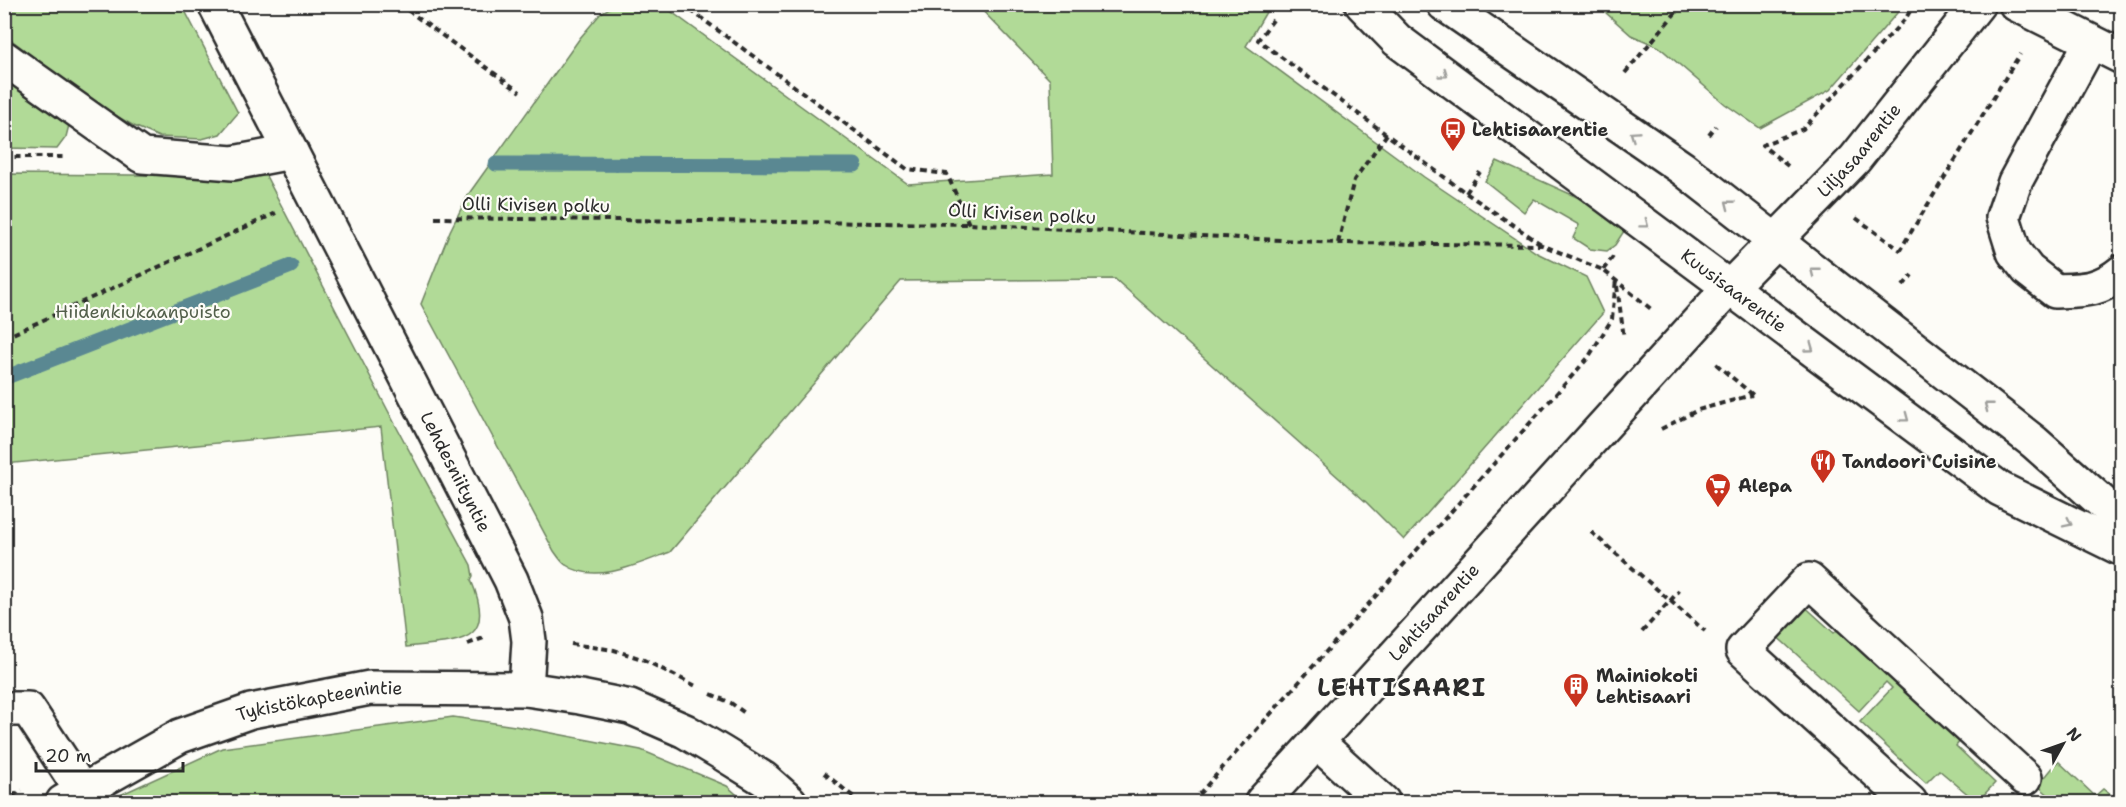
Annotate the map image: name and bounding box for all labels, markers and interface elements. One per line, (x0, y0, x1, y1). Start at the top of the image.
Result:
one-way arrow (1437, 67, 1448, 78)
street label: Liljasaarentie (1812, 98, 1907, 203)
bus stop icon: Lehtisaarentie (1438, 115, 1468, 153)
place label: Lehtisaarentie (1472, 118, 1609, 142)
one-way arrow (1630, 130, 1640, 142)
street label: Olli Kivisen polku (462, 192, 610, 218)
street label: Olli Kivisen polku (947, 198, 1097, 230)
one-way arrow (1725, 201, 1736, 212)
one-way arrow (1638, 217, 1649, 228)
street label: Kuusisaarentie (1676, 243, 1791, 338)
one-way arrow (1810, 268, 1821, 279)
park label: Hiidenkiukaanpuisto (55, 300, 231, 324)
one-way arrow (1803, 340, 1814, 351)
one-way arrow (1984, 402, 1995, 413)
street label: Lehdesniityntie (414, 407, 496, 536)
one-way arrow (1898, 411, 1909, 422)
restaurant icon: Tandoori Cuisine (1808, 447, 1838, 485)
place label: Tandoori Cuisine (1842, 450, 1997, 474)
supermarket icon: Alepa (1703, 471, 1733, 509)
place label: Alepa (1738, 474, 1793, 498)
one-way arrow (2062, 516, 2073, 527)
street label: Lehtisaarentie (1383, 558, 1485, 667)
place label: Mainiokoti Lehtisaari (1596, 664, 1698, 709)
building icon: Mainiokoti Lehtisaari (1561, 671, 1591, 709)
district label: LEHTISAARI (1317, 672, 1487, 704)
street label: Tykistökapteenintie (233, 676, 403, 727)
north arrow (2033, 714, 2093, 774)
text: N (2062, 723, 2086, 746)
scale bar (36, 735, 183, 773)
text: 20 m (45, 744, 91, 768)

